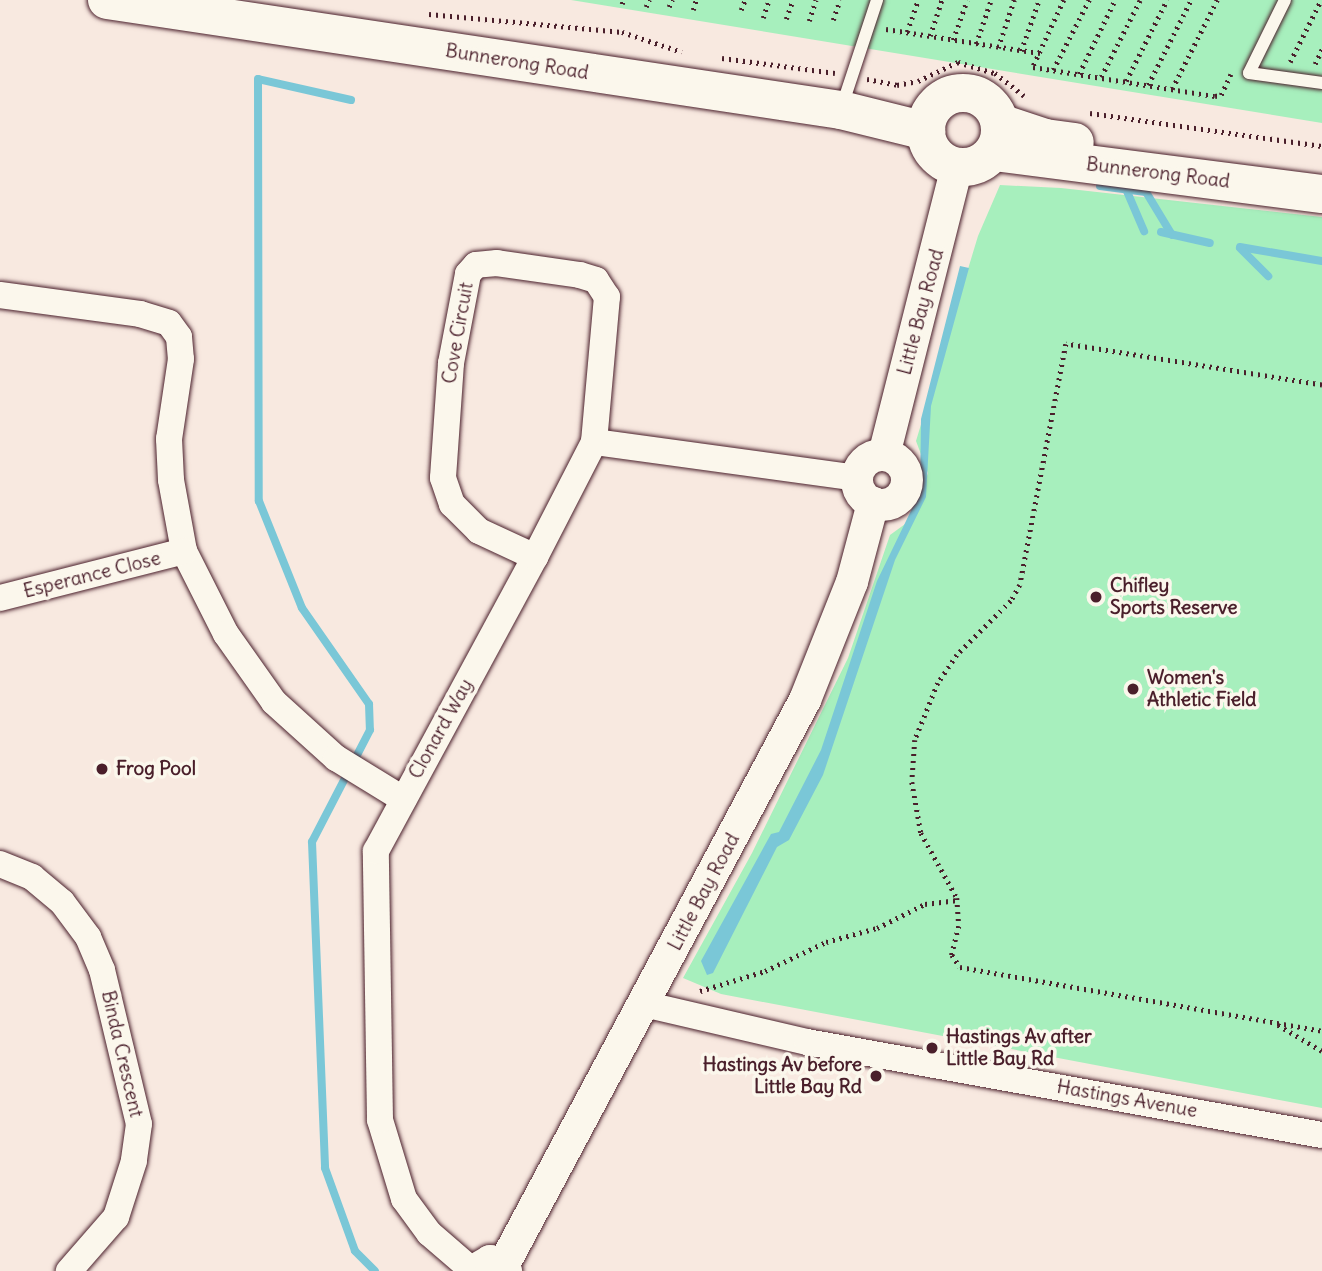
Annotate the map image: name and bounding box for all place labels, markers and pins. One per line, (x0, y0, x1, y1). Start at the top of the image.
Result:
place label: Chifley Sports Reserve (1110, 575, 1237, 619)
marker: Chifley Sports Reserve (1088, 589, 1104, 605)
place label: Women's Athletic Field (1147, 667, 1256, 711)
marker: Women's Athletic Field (1125, 681, 1141, 697)
place label: Frog Pool (116, 758, 196, 780)
marker: Frog Pool (94, 761, 110, 777)
place label: Hastings Av after Little Bay Rd (946, 1026, 1092, 1070)
marker: Hastings Av after Little Bay Rd (924, 1040, 940, 1056)
place label: Hastings Av before Little Bay Rd (703, 1054, 862, 1098)
marker: Hastings Av before Little Bay Rd (868, 1068, 884, 1084)

